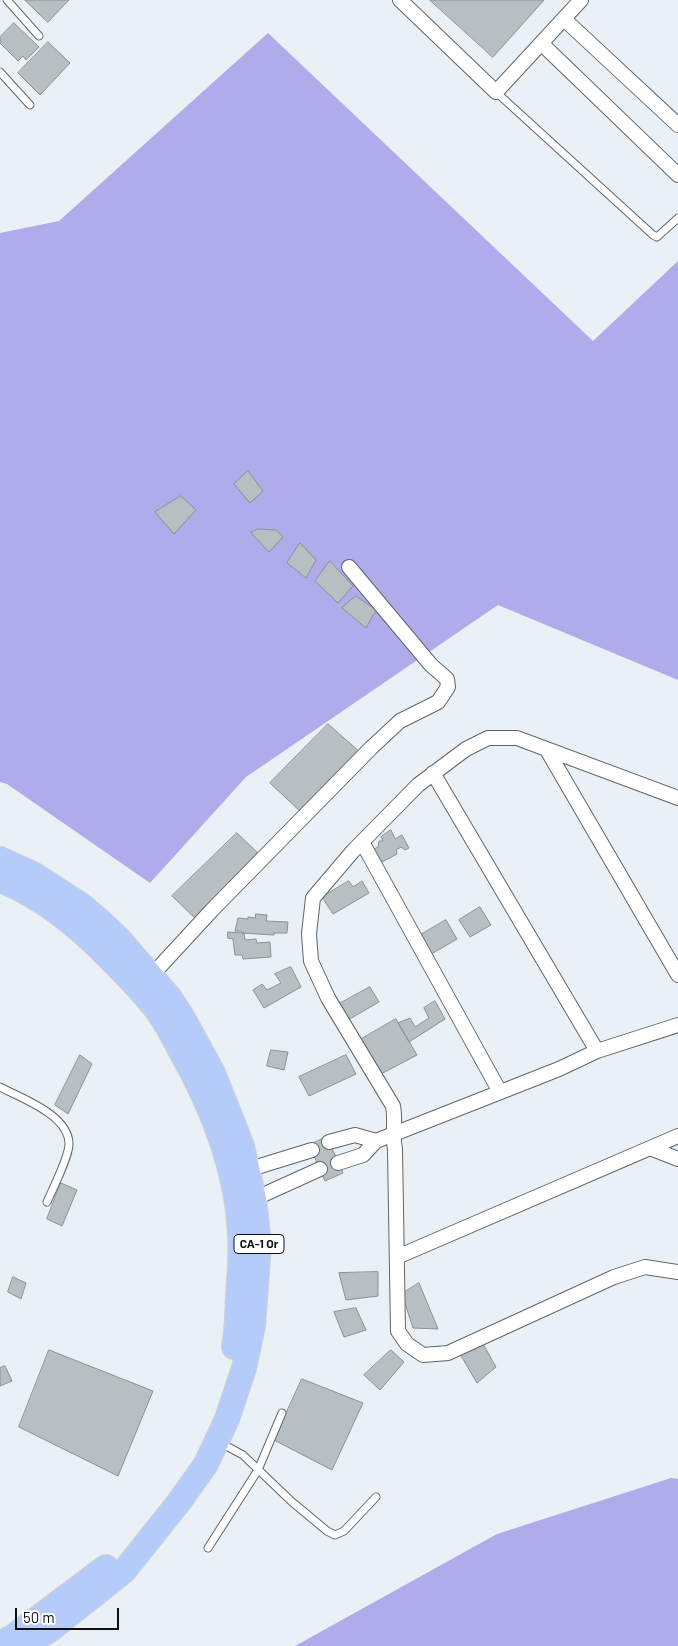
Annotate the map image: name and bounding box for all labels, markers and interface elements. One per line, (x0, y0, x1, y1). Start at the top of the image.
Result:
road number: CA-1 Or (234, 1234, 284, 1254)
scale bar (18, 1598, 121, 1630)
text: 50 m (23, 1608, 55, 1626)

